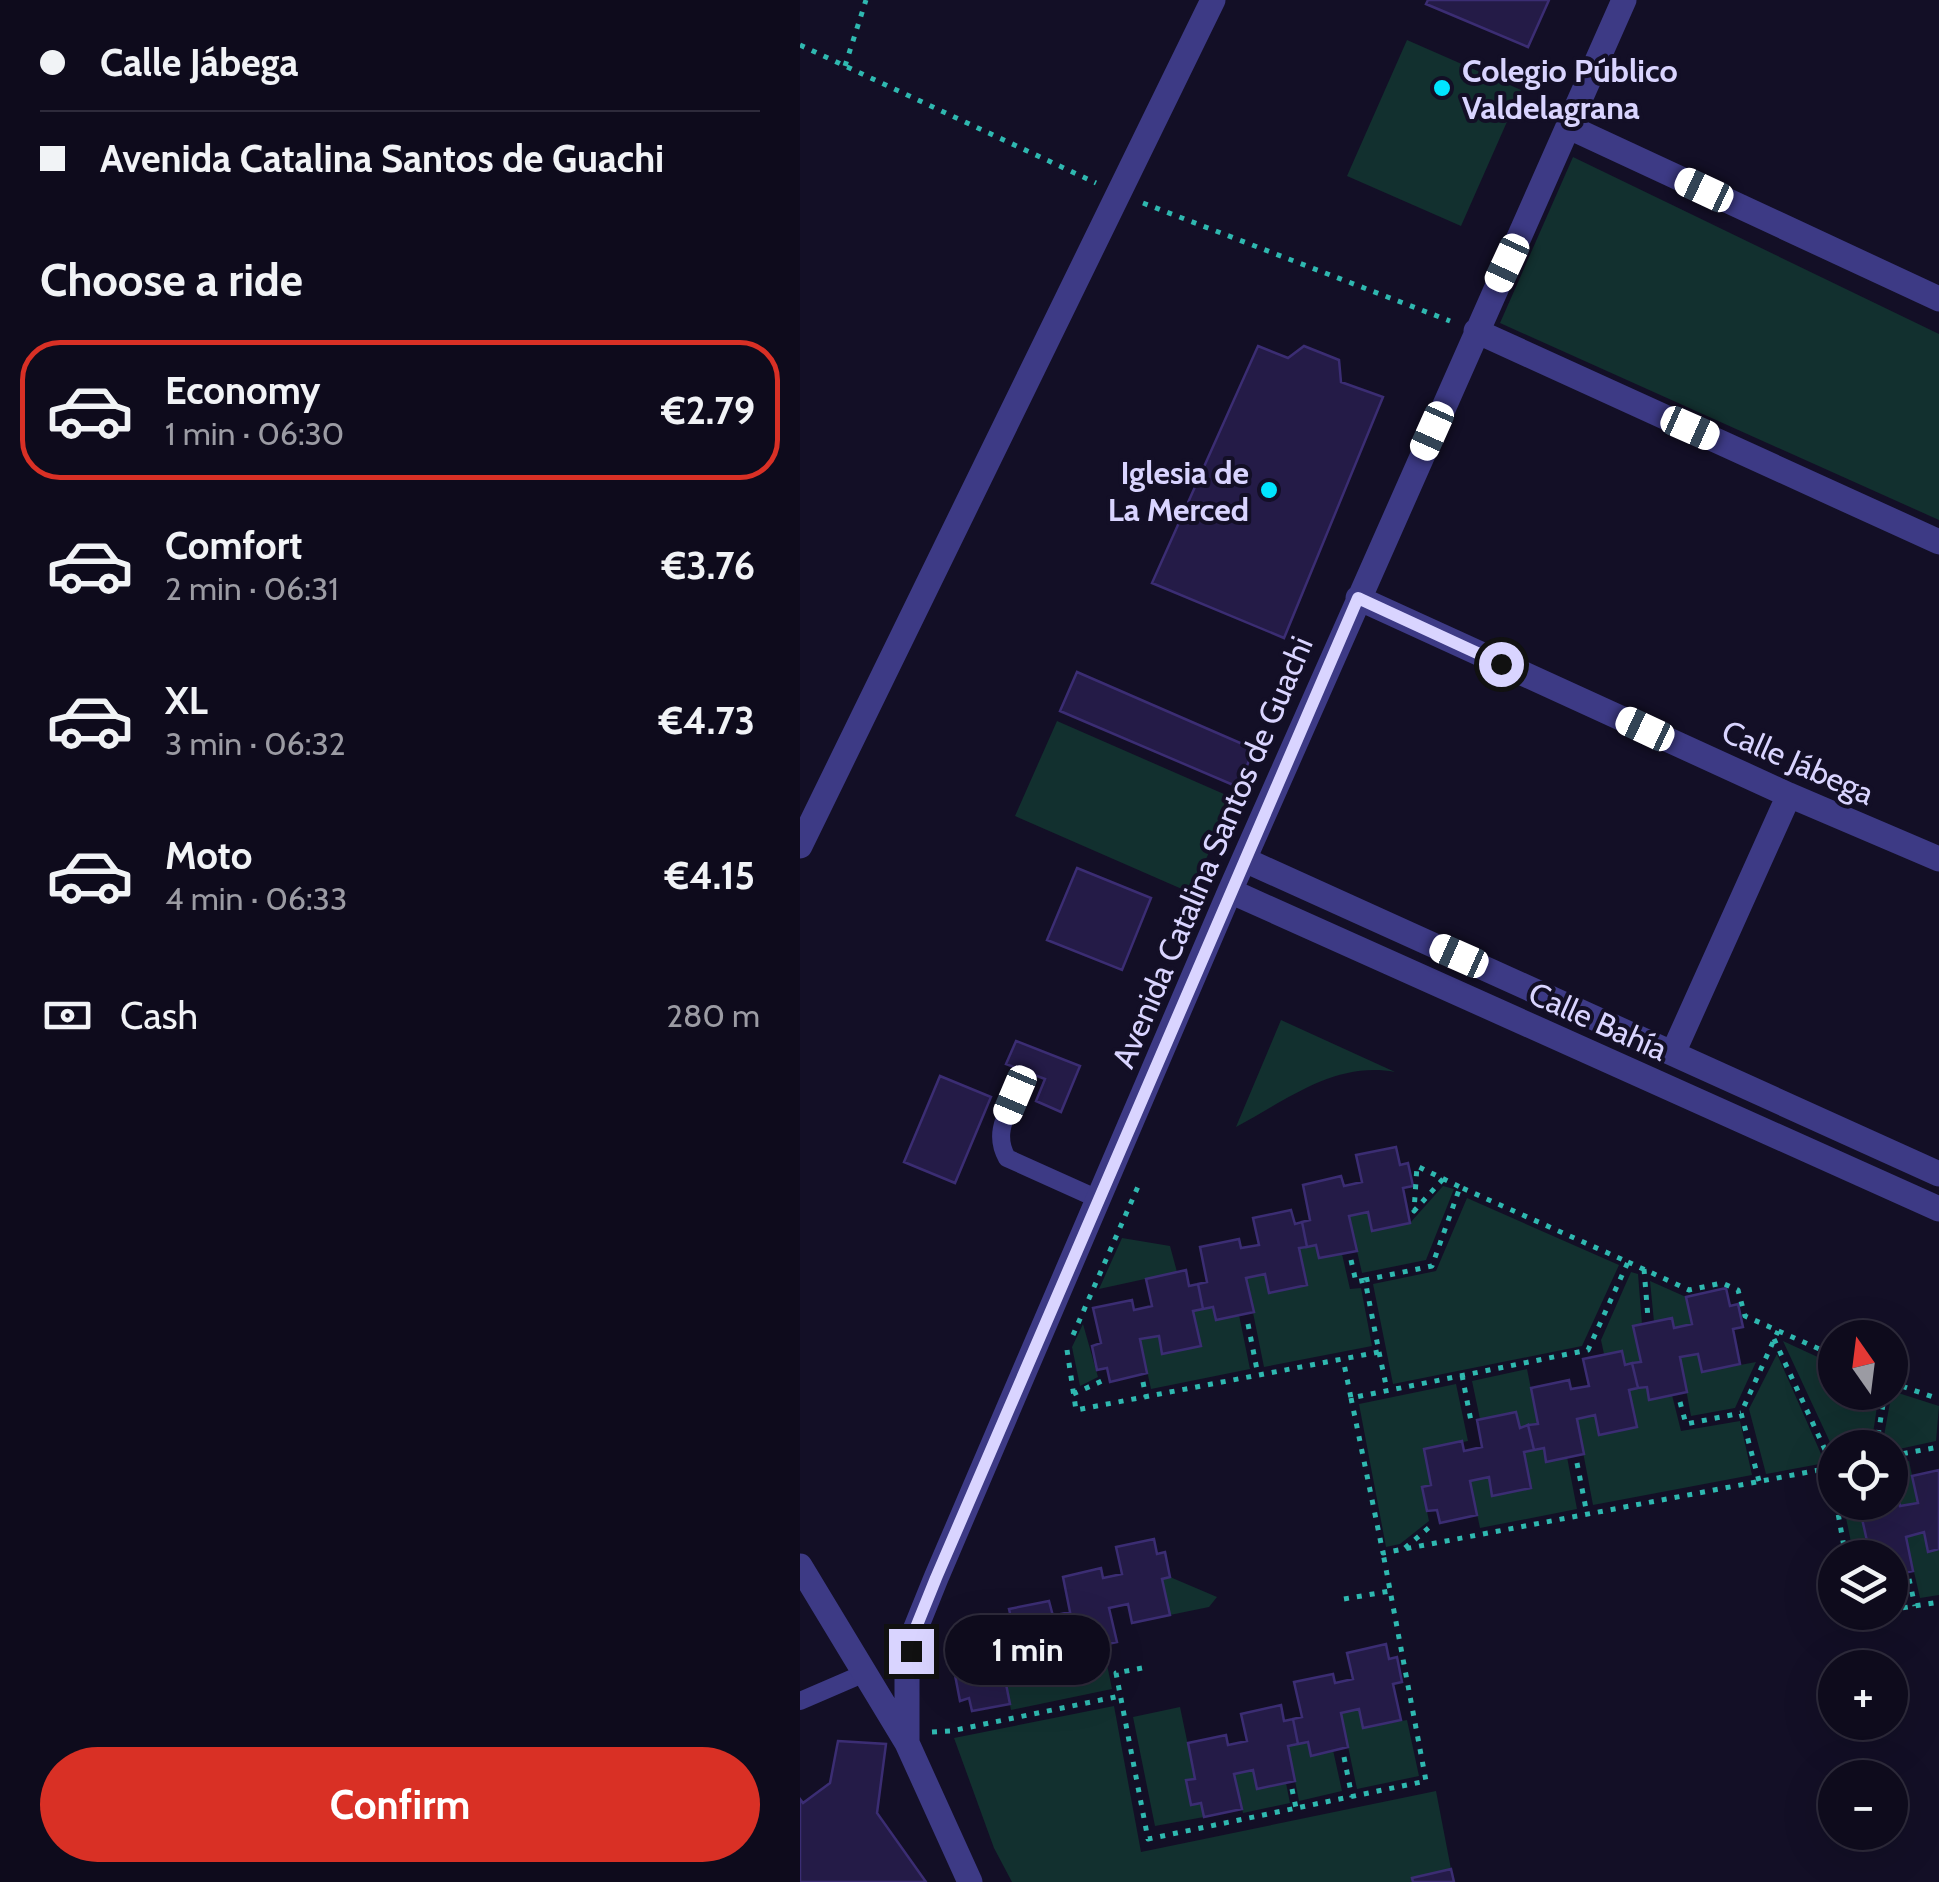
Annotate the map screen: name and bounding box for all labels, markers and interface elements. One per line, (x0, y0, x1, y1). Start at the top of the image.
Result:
text: Calle Jábega (100, 39, 298, 86)
place label: Colegio Público Valdelagrana (1462, 51, 1678, 127)
marker: Colegio Público Valdelagrana (1431, 77, 1453, 99)
text: Avenida Catalina Santos de Guachi (100, 135, 664, 182)
car (1670, 164, 1738, 216)
car (1481, 229, 1533, 297)
text: Choose a ride (40, 253, 303, 307)
icon: car (45, 365, 135, 455)
text: Economy (165, 367, 320, 414)
text: €2.79 (661, 387, 755, 434)
car (1406, 397, 1458, 465)
car (1656, 402, 1724, 454)
text: 1 min · 06:30 (165, 414, 344, 453)
place label: Iglesia de La Merced (1108, 453, 1249, 529)
marker: Iglesia de La Merced (1258, 479, 1280, 501)
icon: car (45, 520, 135, 610)
text: Comfort (165, 522, 302, 569)
text: €3.76 (662, 542, 755, 589)
text: 2 min · 06:31 (165, 569, 339, 608)
street label: Avenida Catalina Santos de Guachi (1103, 630, 1321, 1074)
route start (1479, 642, 1524, 687)
icon: car (45, 675, 135, 765)
text: XL (165, 677, 208, 724)
text: €4.73 (659, 697, 755, 744)
car (1611, 703, 1679, 755)
street label: Calle Jábega (1716, 711, 1881, 813)
text: 3 min · 06:32 (165, 724, 346, 763)
icon: car (45, 830, 135, 920)
text: Moto (165, 832, 252, 879)
text: €4.15 (665, 852, 755, 899)
text: 4 min · 06:33 (165, 879, 347, 918)
car (1425, 930, 1493, 982)
street label: Calle Bahía (1523, 973, 1674, 1069)
icon: cash (40, 988, 95, 1043)
text: Cash (120, 992, 198, 1039)
text: 280 m (666, 996, 760, 1035)
car (989, 1062, 1041, 1128)
north arrow (1818, 1320, 1908, 1410)
map controls (1818, 1320, 1908, 1850)
button: locate (1818, 1430, 1908, 1520)
button: layers (1818, 1540, 1908, 1630)
callout: 1 min (946, 1616, 1111, 1686)
route end (889, 1629, 934, 1674)
text: 1 min (991, 1630, 1064, 1669)
button: + (1818, 1650, 1908, 1740)
button: Confirm (40, 1747, 760, 1862)
button: − (1818, 1760, 1908, 1850)

